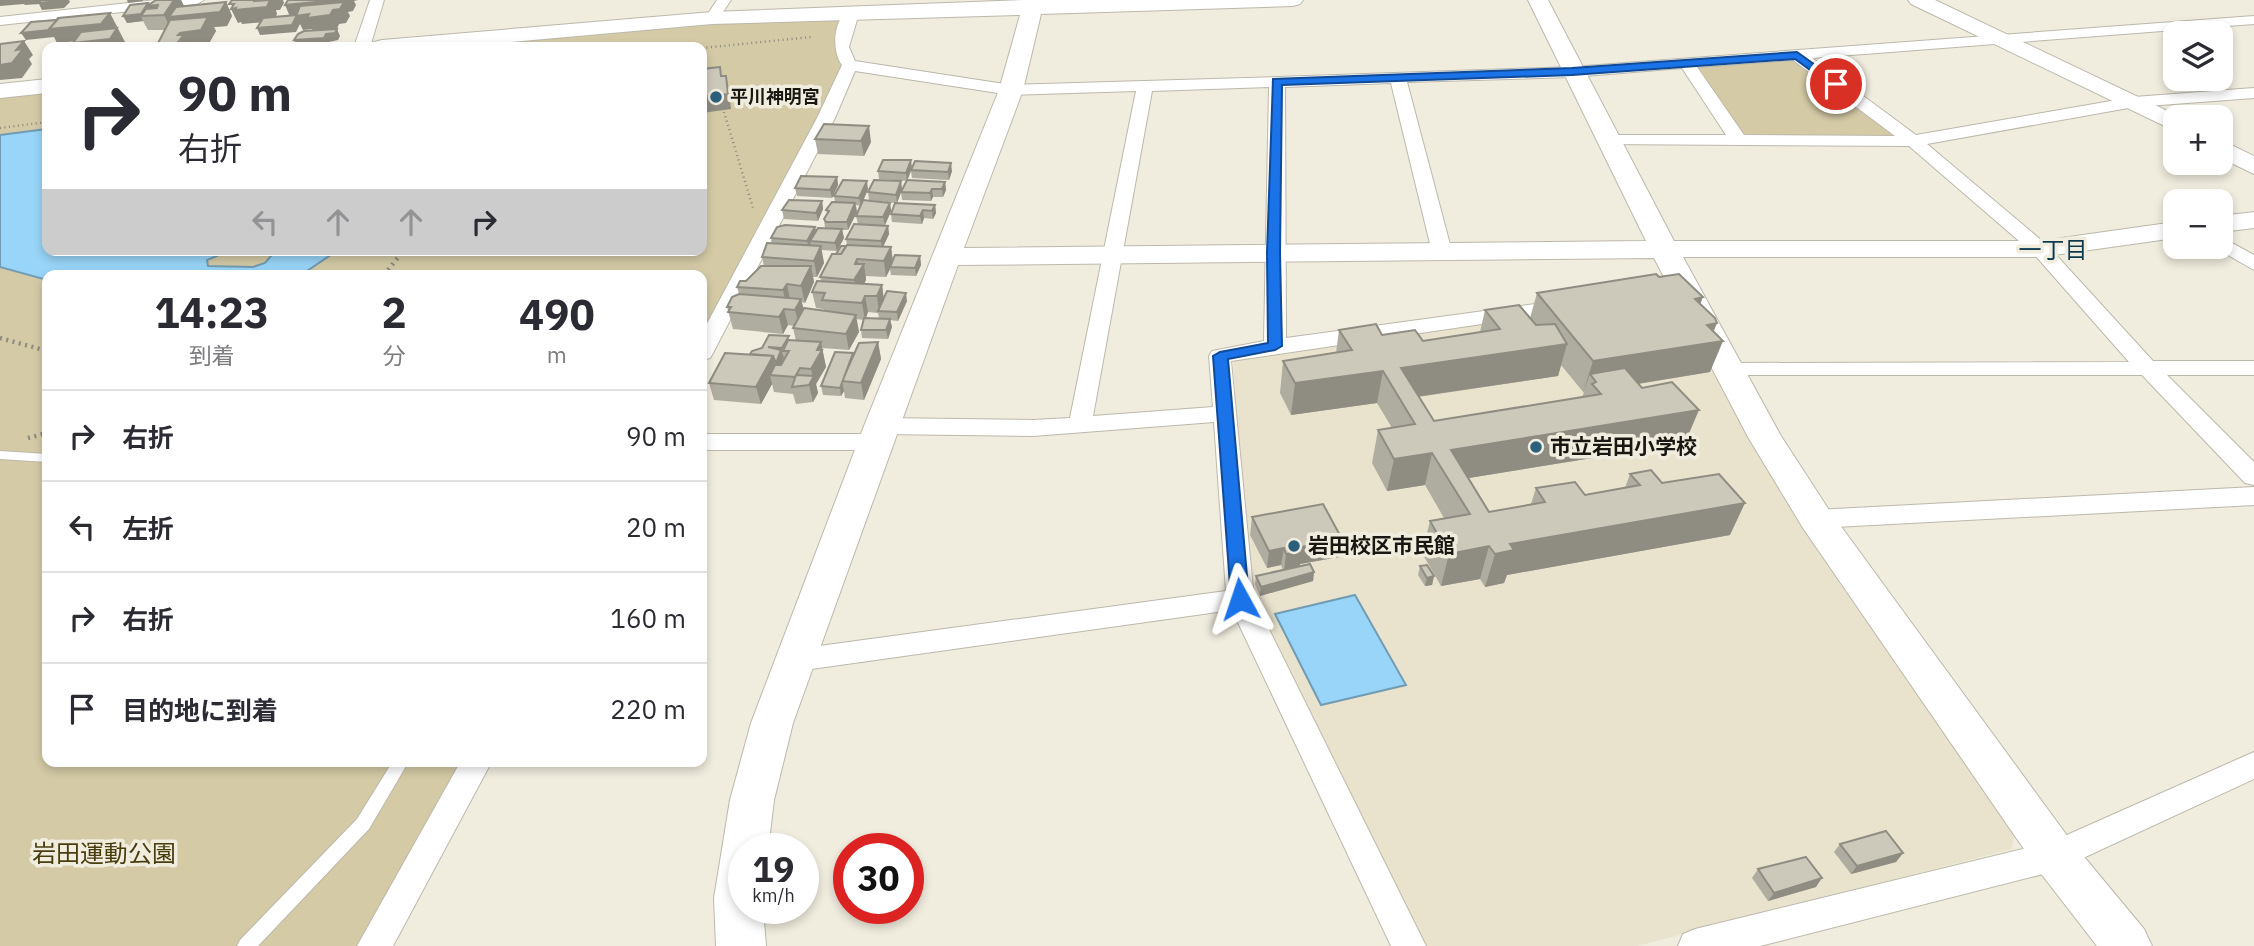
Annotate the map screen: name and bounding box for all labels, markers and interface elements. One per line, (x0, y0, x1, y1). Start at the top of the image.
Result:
map controls (2163, 21, 2233, 259)
button: layers (2163, 21, 2233, 91)
pin (1806, 54, 1866, 114)
text: 90 m (178, 61, 292, 124)
icon: arrive (1817, 65, 1855, 103)
icon: right (63, 70, 154, 161)
place label: 平川神明宮 (730, 85, 820, 108)
marker: 平川神明宮 (708, 89, 724, 105)
button: + (2163, 105, 2233, 175)
text: 右折 (178, 127, 242, 169)
button: − (2163, 189, 2233, 259)
icon: left (246, 203, 284, 241)
icon: ahead (319, 203, 357, 241)
icon: ahead (392, 203, 430, 241)
icon: right (465, 203, 503, 241)
district label: 一丁目 (2019, 234, 2088, 264)
text: 14:23 (154, 285, 269, 340)
text: 2 (381, 285, 407, 340)
text: 490 (519, 287, 595, 342)
text: m (547, 339, 567, 369)
text: 到着 (189, 340, 235, 370)
text: 分 (383, 340, 406, 370)
icon: right (63, 417, 101, 455)
text: 90 m (626, 419, 686, 453)
text: 右折 (122, 420, 174, 454)
place label: 市立岩田小学校 (1550, 432, 1697, 460)
marker: 市立岩田小学校 (1528, 439, 1544, 455)
icon: left (63, 508, 101, 546)
text: 20 m (626, 510, 686, 544)
text: 左折 (122, 511, 174, 545)
place label: 岩田校区市民館 (1308, 531, 1455, 559)
marker: 岩田校区市民館 (1286, 538, 1302, 554)
position arrow (1203, 562, 1277, 636)
icon: right (63, 599, 101, 637)
text: 160 m (610, 601, 686, 635)
text: 右折 (122, 602, 174, 636)
icon: arrive (63, 690, 101, 728)
text: 220 m (610, 692, 686, 726)
text: 目的地に到着 (122, 693, 278, 727)
speed limit sign: 30 (833, 833, 924, 924)
park label: 岩田運動公園 (32, 837, 176, 869)
text: 19 (752, 846, 795, 892)
text: km/h (752, 884, 795, 907)

